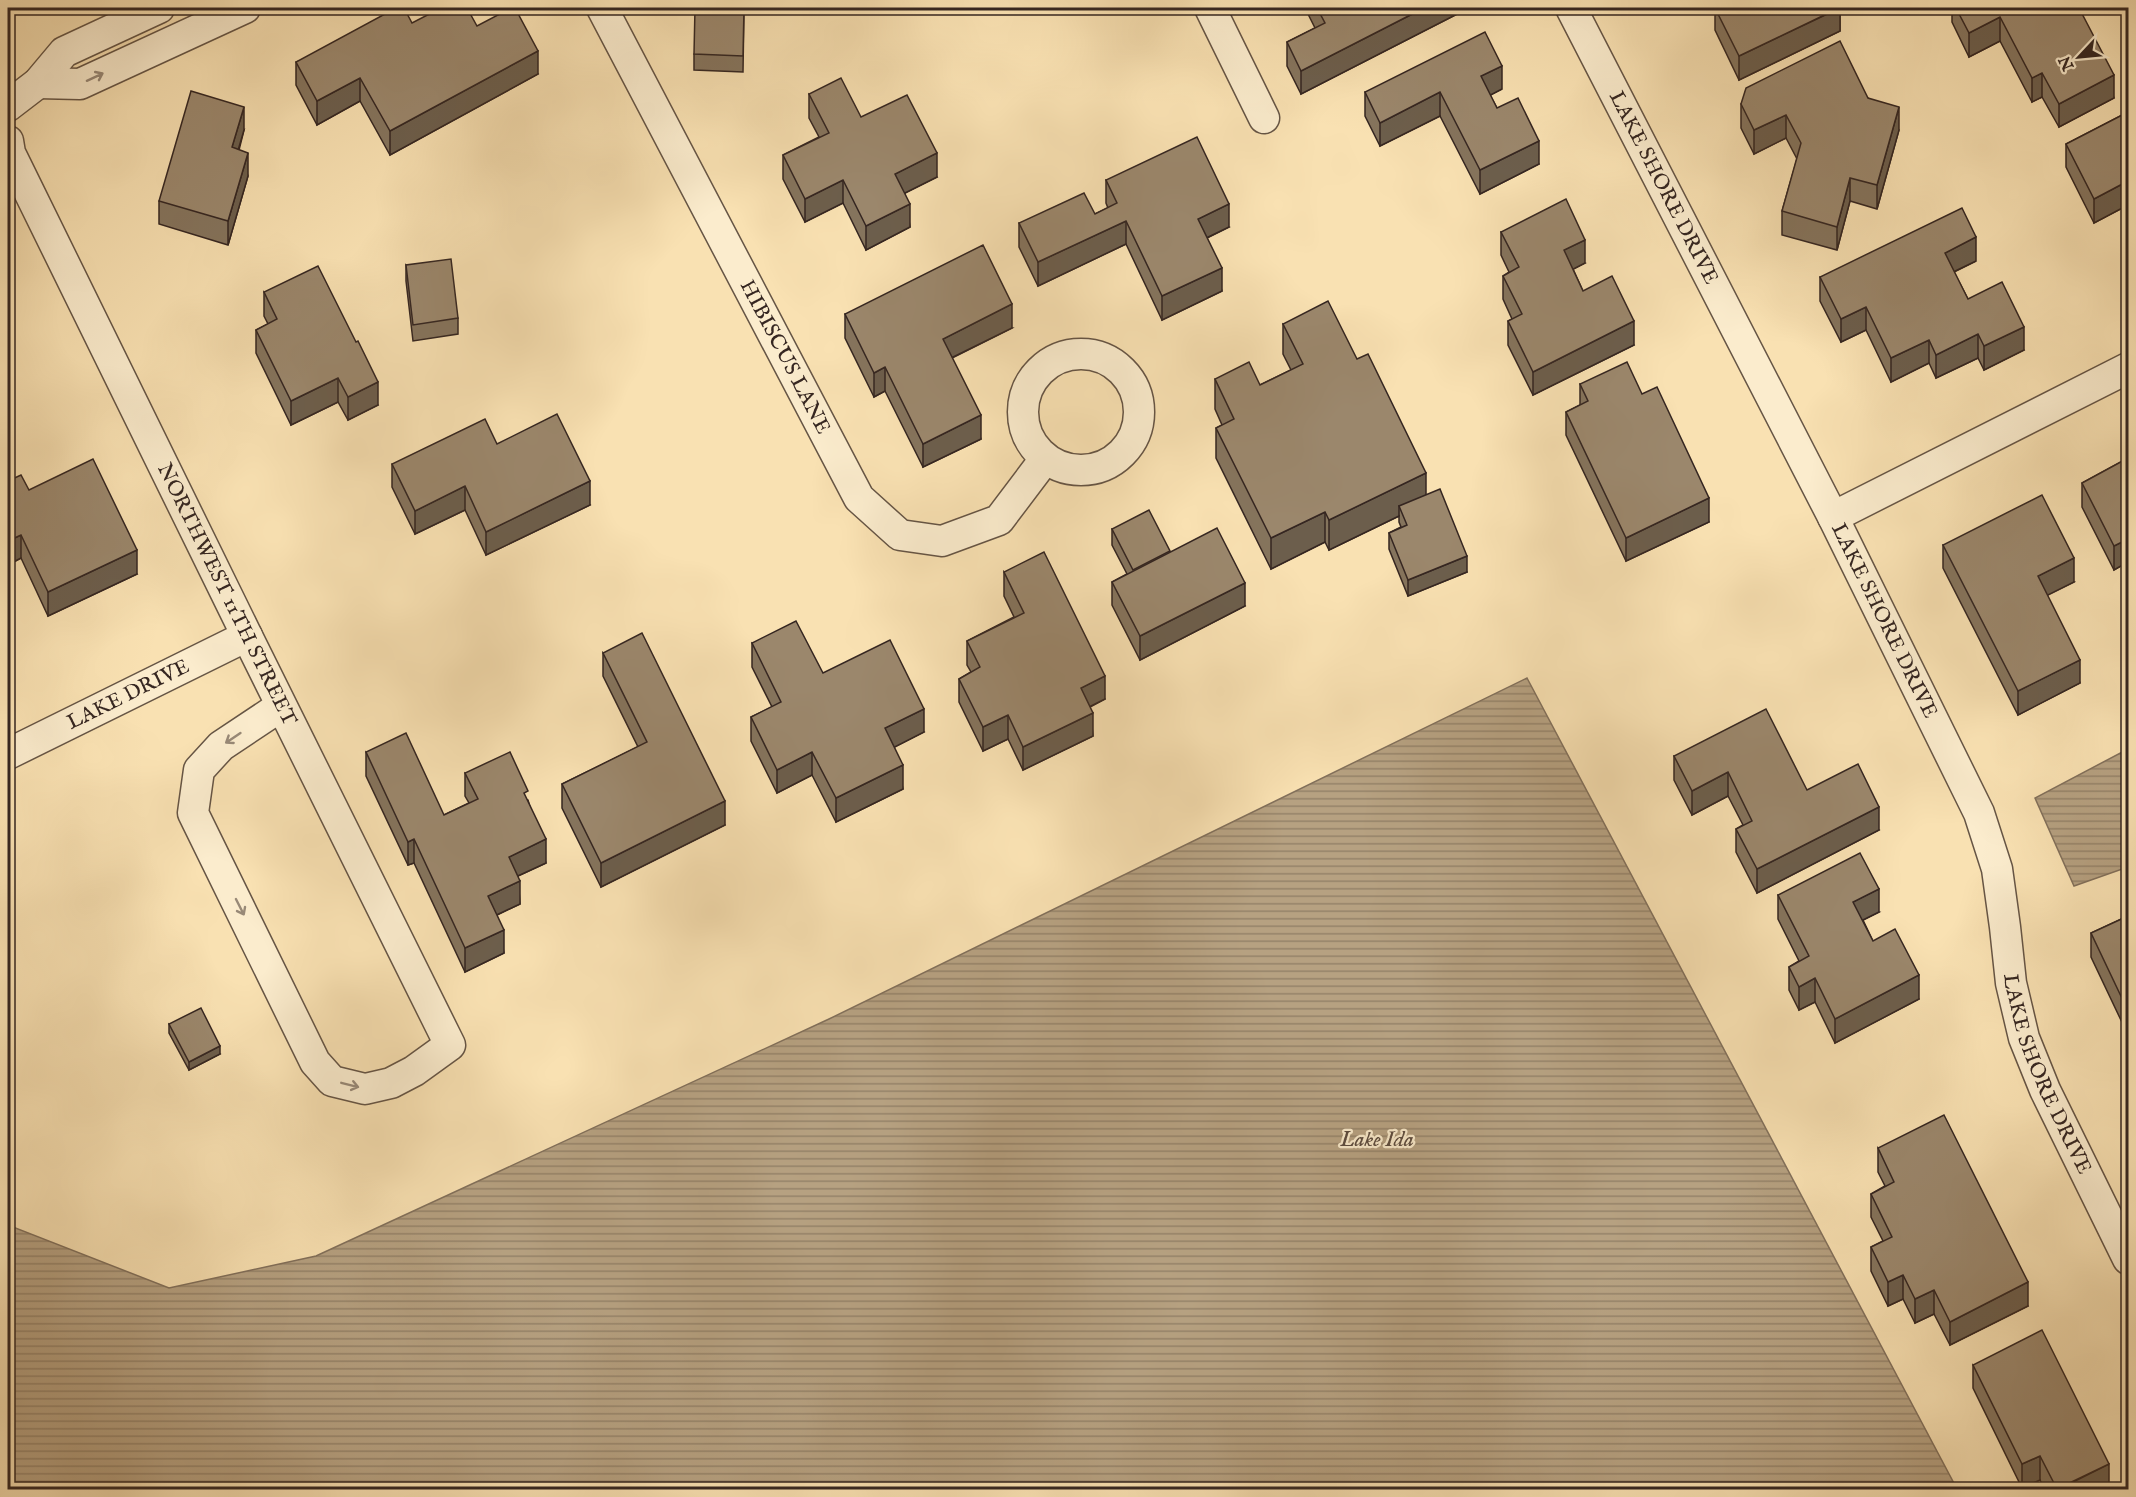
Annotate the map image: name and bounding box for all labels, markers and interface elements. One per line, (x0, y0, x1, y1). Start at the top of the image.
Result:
north arrow (2049, 27, 2109, 87)
text: N (2055, 52, 2080, 74)
one-way arrow (85, 71, 103, 83)
street label: LAKE SHORE DRIVE (1602, 86, 1724, 289)
street label: HIBISCUS LANE (733, 275, 837, 439)
street label: NORTHWEST 11TH STREET (151, 459, 303, 731)
street label: LAKE SHORE DRIVE (1825, 519, 1944, 723)
street label: LAKE DRIVE (62, 653, 194, 736)
one-way arrow (224, 732, 241, 745)
one-way arrow (234, 898, 246, 915)
street label: LAKE SHORE DRIVE (1997, 972, 2098, 1179)
one-way arrow (340, 1080, 359, 1092)
water label: Lake Ida (1339, 1126, 1414, 1154)

